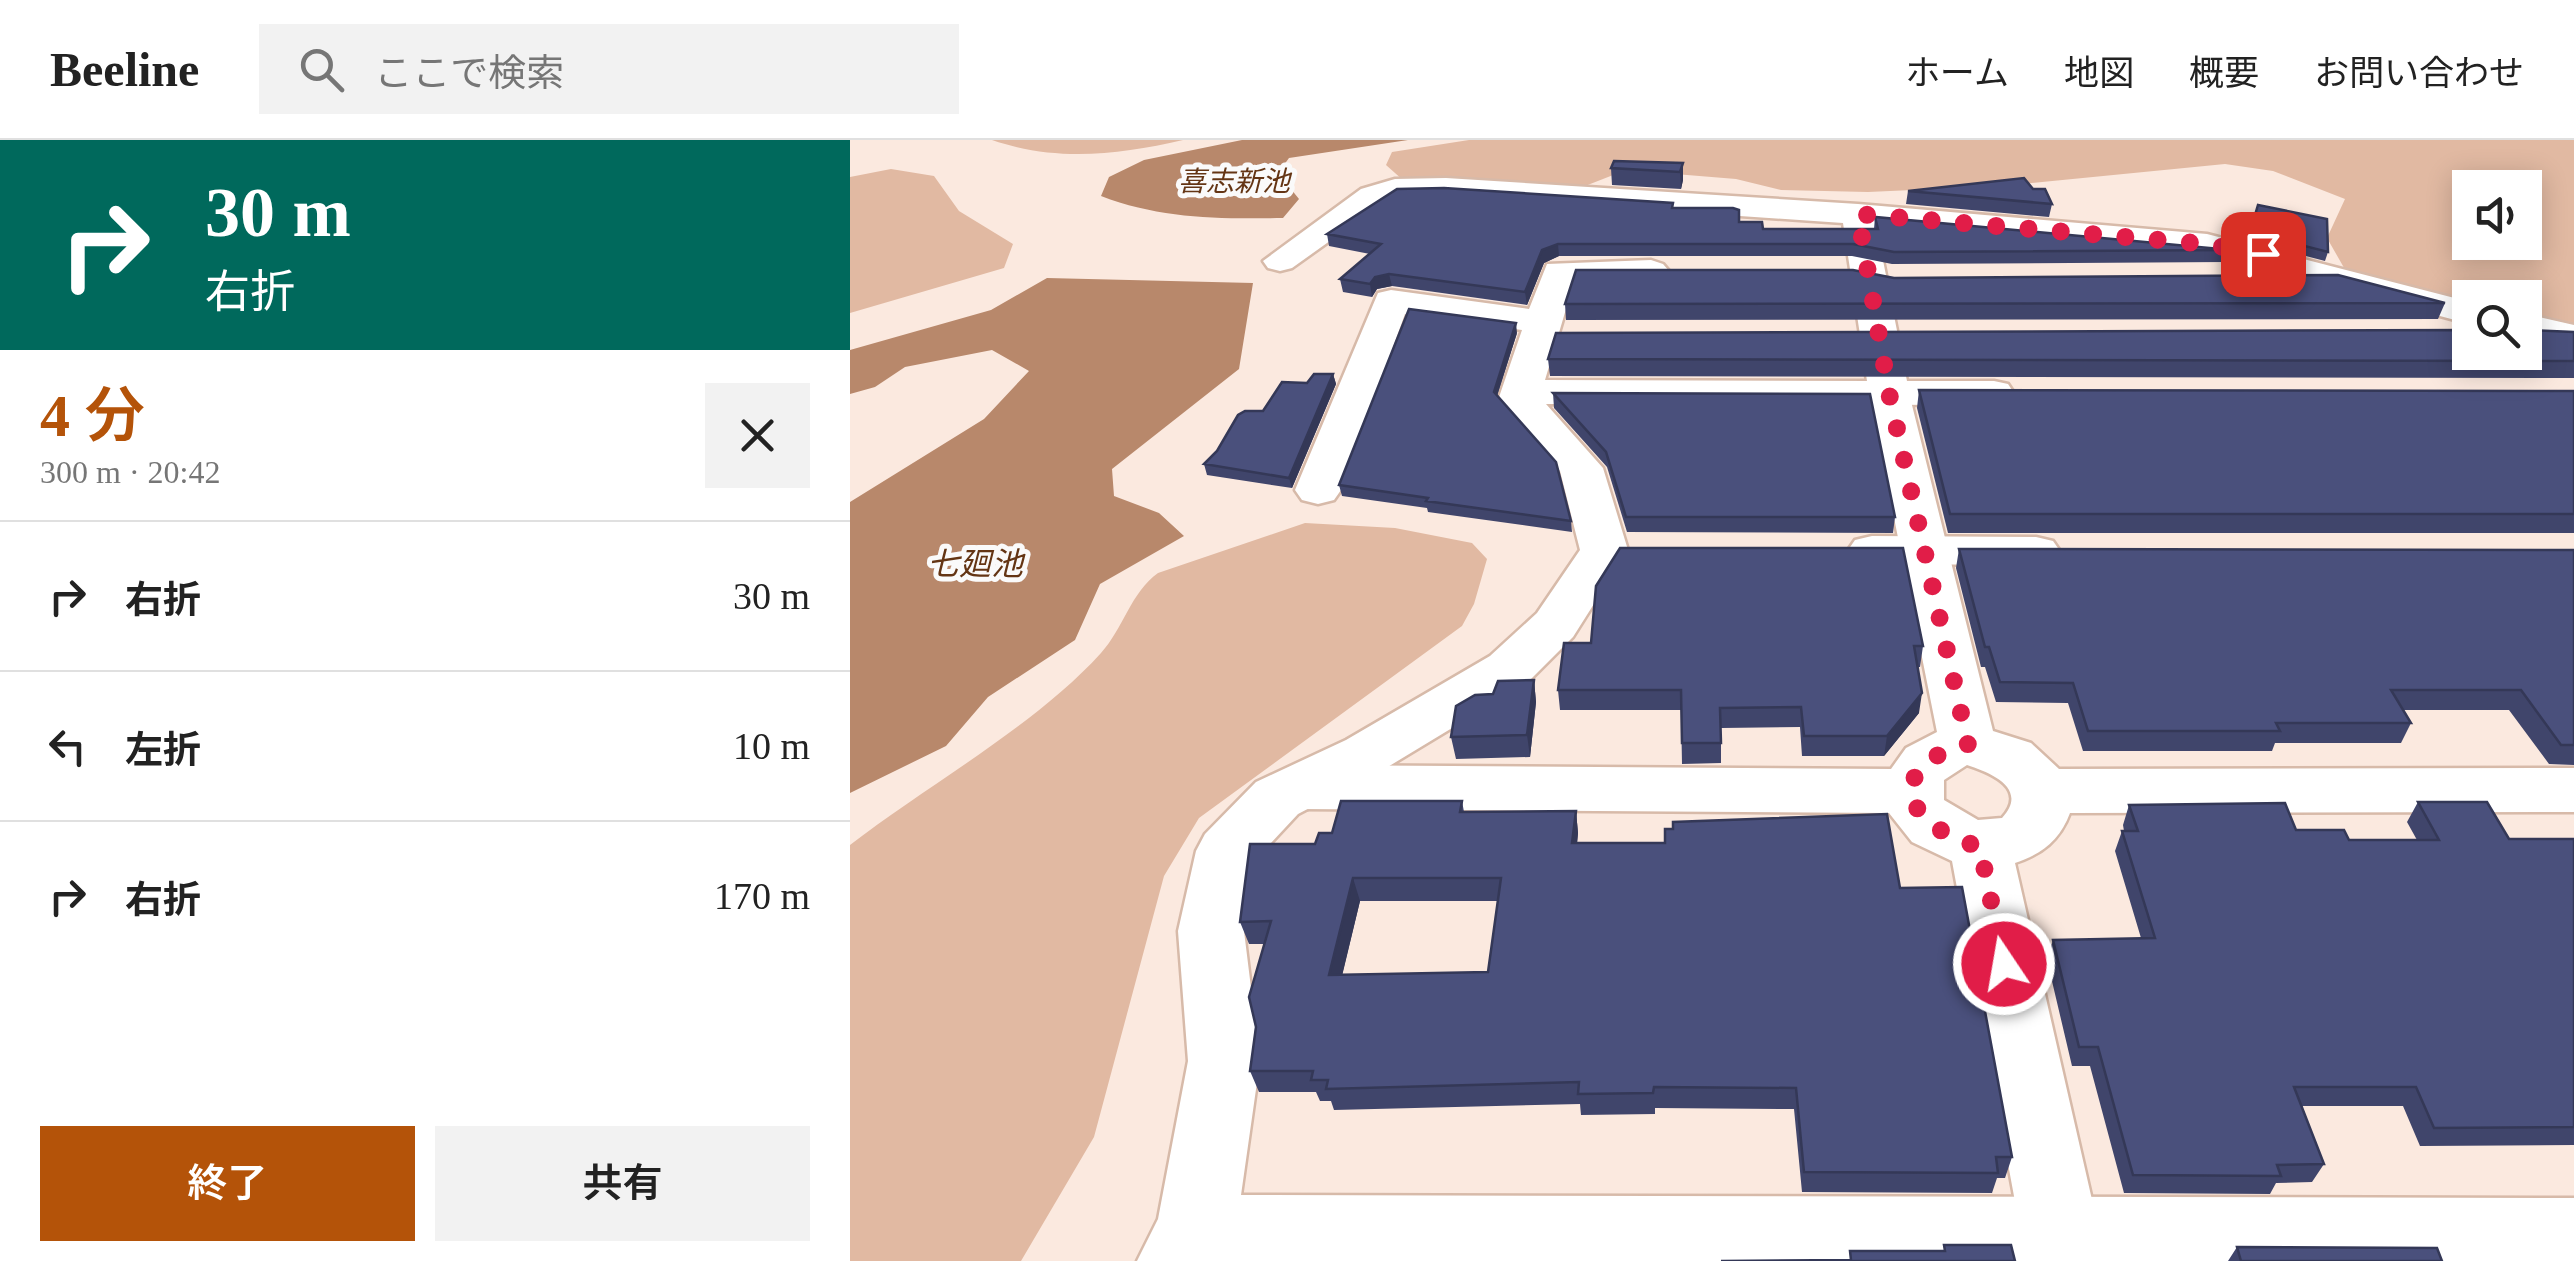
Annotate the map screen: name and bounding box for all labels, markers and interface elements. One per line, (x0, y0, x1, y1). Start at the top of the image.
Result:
search box (259, 24, 959, 114)
icon: search (294, 42, 349, 97)
text: Beeline (50, 43, 199, 96)
text: ここで検索 (374, 52, 564, 94)
text: ホーム (1905, 54, 2009, 93)
text: 地図 (2064, 54, 2134, 93)
text: 概要 (2189, 54, 2259, 93)
text: お問い合わせ (2314, 54, 2524, 93)
water label: 喜志新池 (1178, 166, 1293, 197)
map controls (2452, 170, 2542, 370)
button: sound (2452, 170, 2542, 260)
text: 30 m (205, 174, 351, 251)
icon: right (40, 180, 170, 310)
pin (2221, 212, 2306, 297)
icon: arrive (2236, 227, 2291, 282)
text: 右折 (205, 267, 295, 317)
button: search (2452, 280, 2542, 370)
text: 4 分 (40, 383, 145, 449)
button: close (705, 383, 810, 488)
text: 300 m · 20:42 (40, 454, 220, 490)
water label: 七廻池 (927, 546, 1026, 582)
icon: right (40, 569, 95, 624)
text: 30 m (733, 575, 810, 617)
text: 右折 (125, 579, 201, 621)
icon: left (40, 719, 95, 774)
text: 10 m (733, 725, 810, 767)
text: 左折 (125, 729, 201, 771)
icon: right (40, 869, 95, 924)
text: 170 m (714, 875, 810, 917)
text: 右折 (125, 879, 201, 921)
position arrow (1952, 912, 2056, 1016)
button: 終了 (40, 1126, 415, 1241)
button: 共有 (435, 1126, 810, 1241)

